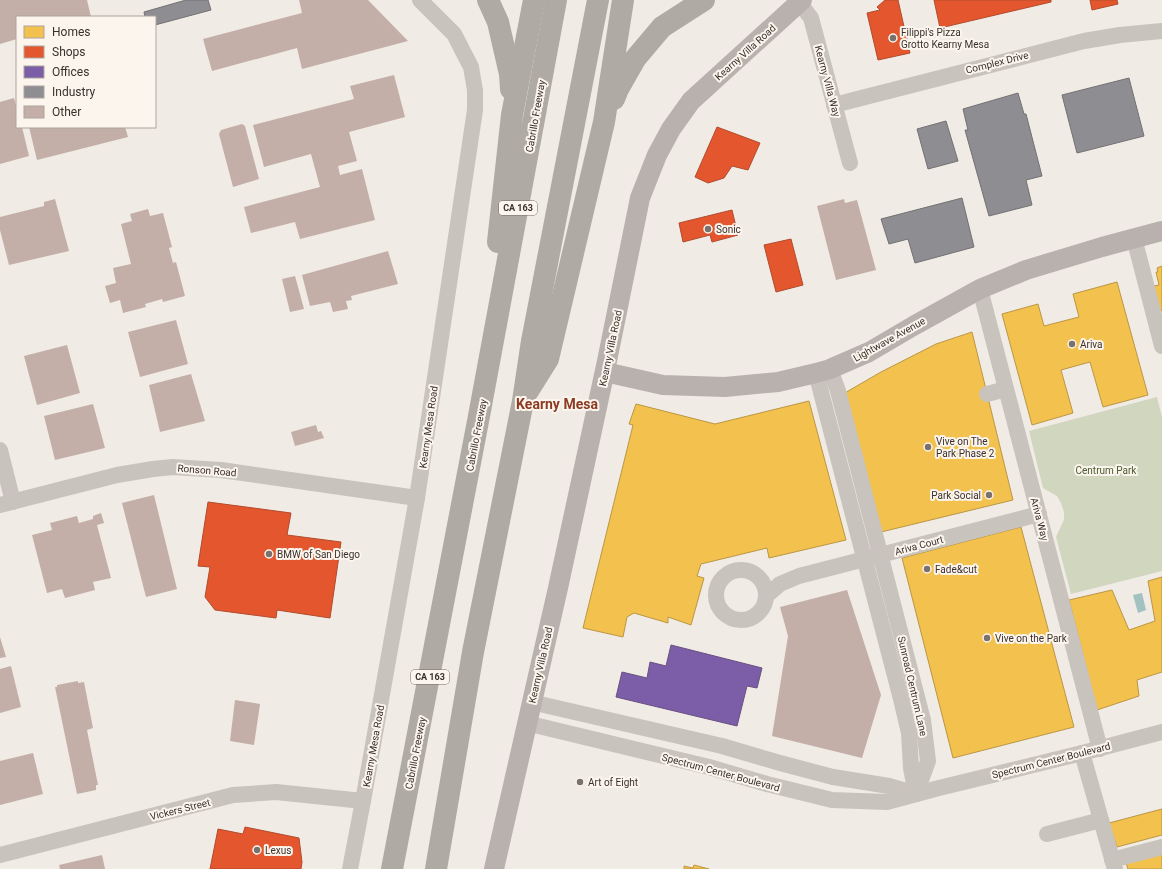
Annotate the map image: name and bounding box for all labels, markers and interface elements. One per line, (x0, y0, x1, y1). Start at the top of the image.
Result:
legend (16, 16, 156, 128)
street label: Kearny Villa Road (713, 22, 778, 82)
text: Homes (52, 25, 90, 39)
place label: Filippi's Pizza Grotto Kearny Mesa (901, 27, 989, 50)
marker: Filippi's Pizza Grotto Kearny Mesa (888, 33, 898, 43)
street label: Kearny Villa Way (813, 44, 842, 118)
text: Shops (52, 45, 86, 59)
street label: Complex Drive (965, 49, 1030, 76)
text: Offices (52, 65, 89, 79)
street label: Cabrillo Freeway (524, 79, 547, 153)
text: Industry (52, 85, 96, 99)
text: Other (52, 105, 81, 119)
road number: CA 163 (499, 201, 537, 215)
marker: Sonic (703, 224, 713, 234)
place label: Sonic (716, 224, 741, 235)
street label: Kearny Villa Road (597, 309, 624, 387)
street label: Lightwave Avenue (851, 315, 927, 364)
marker: Ariva (1067, 339, 1077, 349)
place label: Ariva (1080, 339, 1103, 350)
street label: Kearny Mesa Road (417, 385, 440, 469)
district label: Kearny Mesa (516, 396, 598, 412)
street label: Cabrillo Freeway (464, 398, 489, 472)
place label: Vive on The Park Phase 2 (936, 436, 995, 459)
marker: Vive on The Park Phase 2 (923, 442, 933, 452)
street label: Ronson Road (177, 462, 237, 479)
park label: Centrum Park (1076, 465, 1137, 476)
place label: Park Social (931, 490, 981, 501)
marker: Park Social (984, 490, 994, 500)
street label: Ariva Way (1029, 497, 1051, 542)
street label: Ariva Court (894, 534, 945, 557)
marker: BMW of San Diego (264, 549, 274, 559)
place label: BMW of San Diego (277, 549, 360, 560)
marker: Fade&cut (922, 564, 932, 574)
place label: Fade&cut (935, 564, 977, 575)
street label: Kearny Villa Road (526, 626, 555, 704)
marker: Vive on the Park (982, 633, 992, 643)
place label: Vive on the Park (995, 633, 1068, 644)
street label: Sunroad Centrum Lane (896, 635, 929, 737)
road number: CA 163 (411, 670, 449, 684)
street label: Kearny Mesa Road (361, 704, 386, 788)
street label: Cabrillo Freeway (403, 716, 428, 790)
street label: Spectrum Center Boulevard (991, 740, 1111, 781)
street label: Spectrum Center Boulevard (661, 751, 781, 794)
marker: Art of Eight (575, 777, 585, 787)
place label: Art of Eight (588, 777, 638, 788)
street label: Vickers Street (149, 797, 211, 822)
marker: Lexus (252, 845, 262, 855)
place label: Lexus (265, 845, 291, 856)

